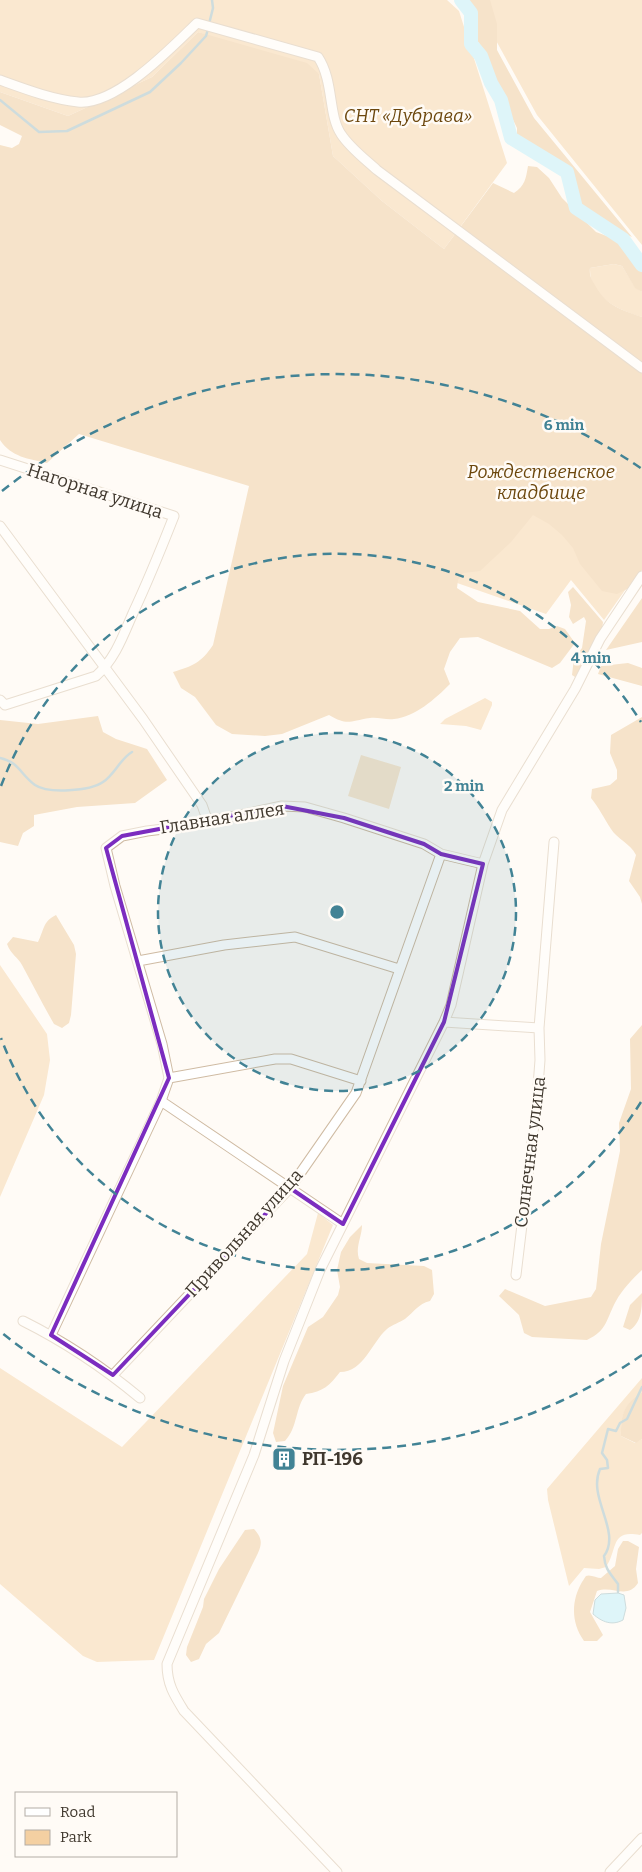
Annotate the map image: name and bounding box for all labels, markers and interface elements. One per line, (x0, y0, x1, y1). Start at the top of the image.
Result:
park label: СНТ «Дубрава» (344, 105, 472, 127)
text: 6 min (544, 416, 584, 434)
street label: Нагорная улица (24, 459, 166, 523)
park label: Рождественское кладбище (467, 461, 615, 504)
text: 4 min (571, 649, 612, 667)
text: 2 min (444, 777, 484, 795)
street label: Главная аллея (158, 797, 286, 839)
centre of rings (328, 903, 346, 921)
street label: Солнечная улица (510, 1075, 550, 1229)
street label: Привольная улица (181, 1164, 307, 1302)
building icon: РП-196 (271, 1446, 297, 1472)
place label: РП-196 (302, 1448, 363, 1470)
legend (15, 1792, 178, 1857)
text: Road (60, 1803, 95, 1821)
text: Park (60, 1828, 92, 1846)

